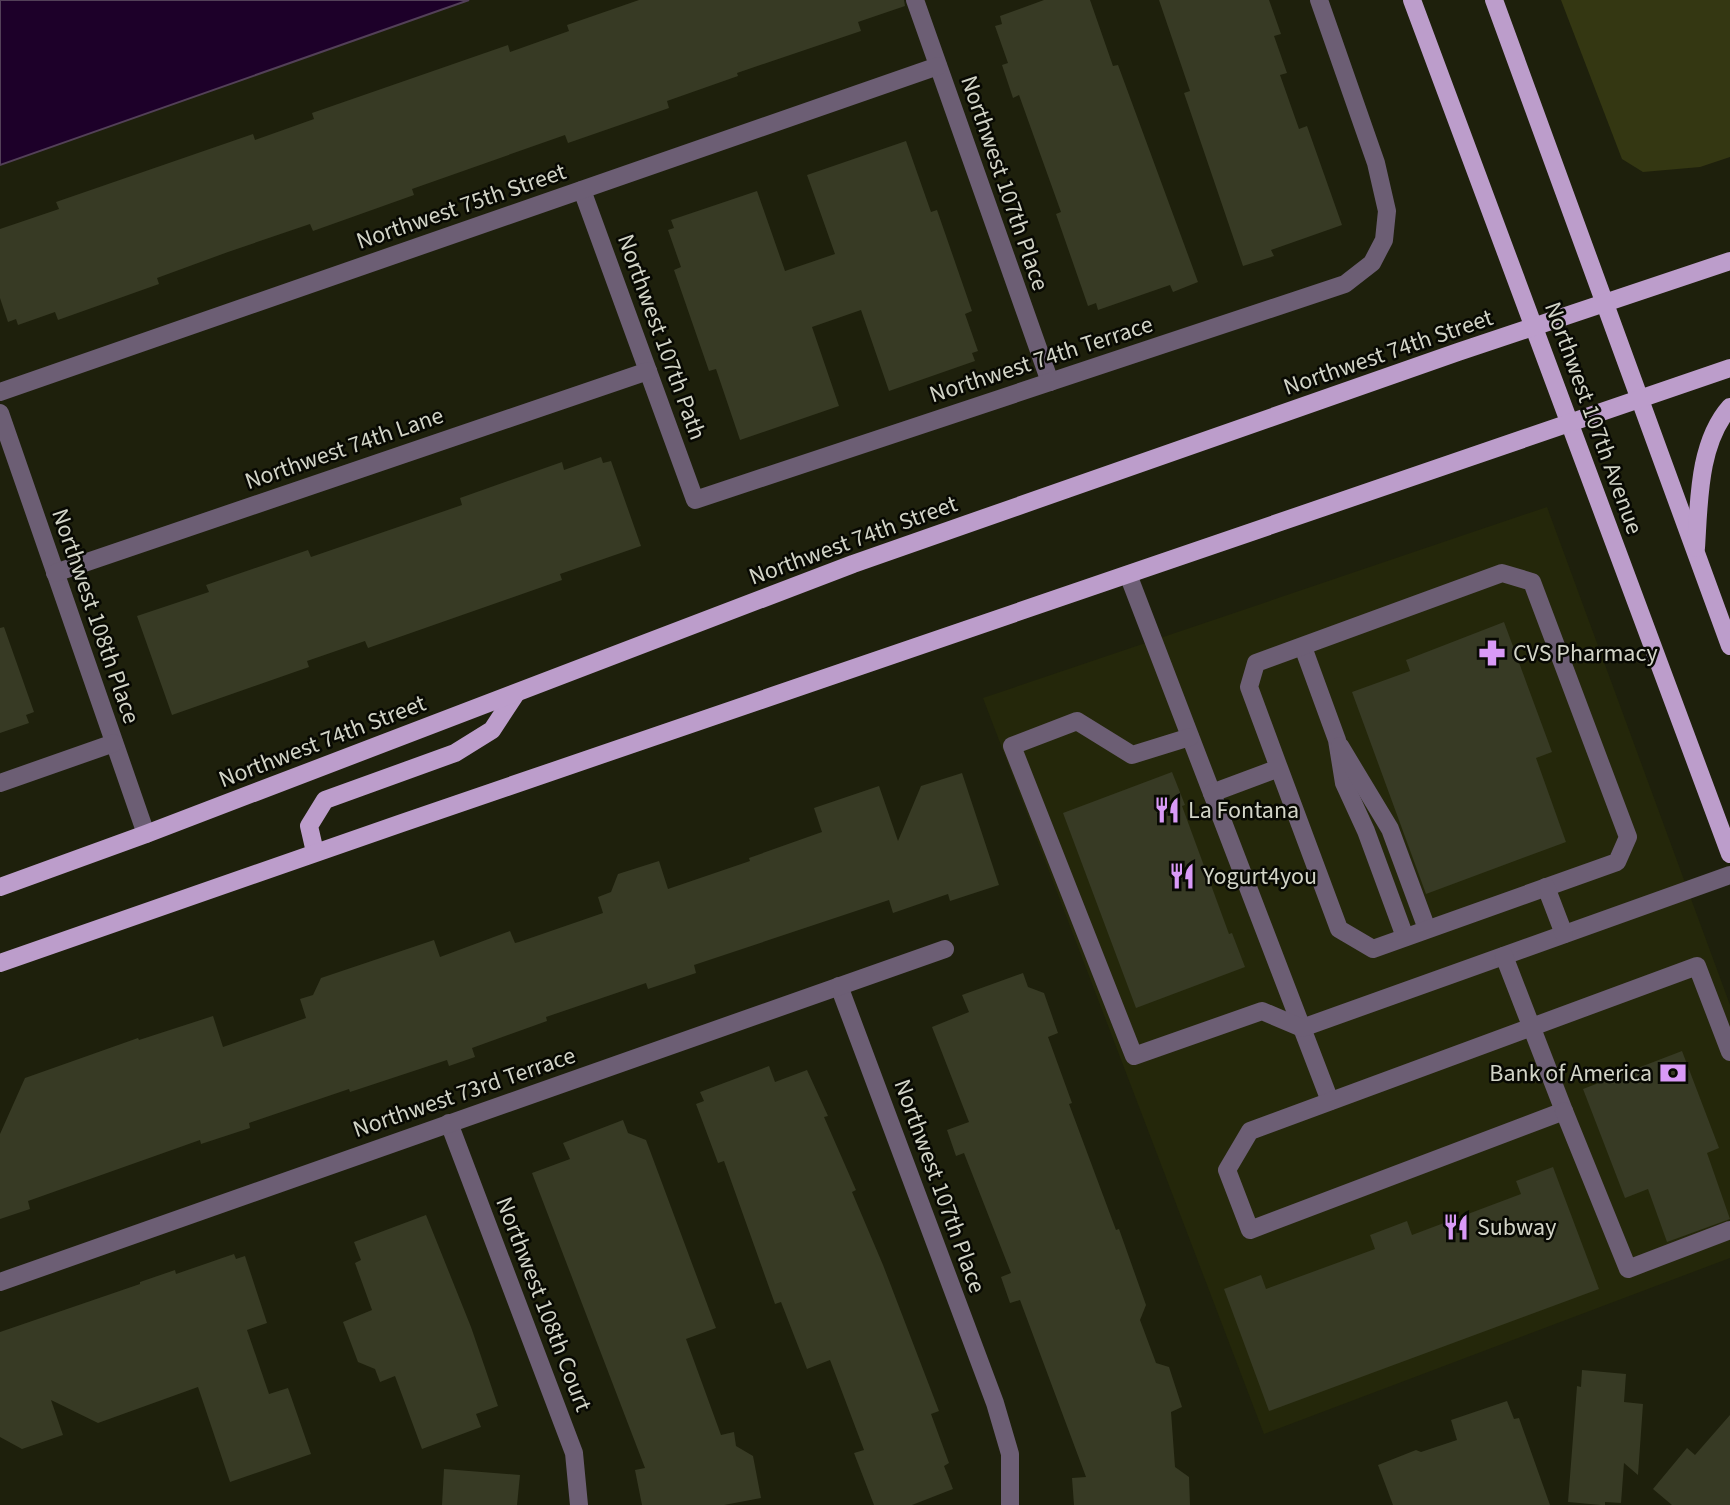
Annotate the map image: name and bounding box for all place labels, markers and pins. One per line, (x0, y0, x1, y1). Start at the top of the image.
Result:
place label: CVS Pharmacy (1513, 636, 1658, 671)
pharmacy icon: CVS Pharmacy (1477, 638, 1507, 668)
place label: La Fontana (1188, 793, 1299, 828)
restaurant icon: La Fontana (1152, 795, 1182, 825)
place label: Yogurt4you (1202, 859, 1317, 894)
restaurant icon: Yogurt4you (1167, 861, 1197, 891)
place label: Bank of America (1489, 1056, 1652, 1091)
bank icon: Bank of America (1658, 1058, 1688, 1088)
place label: Subway (1477, 1210, 1556, 1245)
restaurant icon: Subway (1441, 1212, 1471, 1242)

